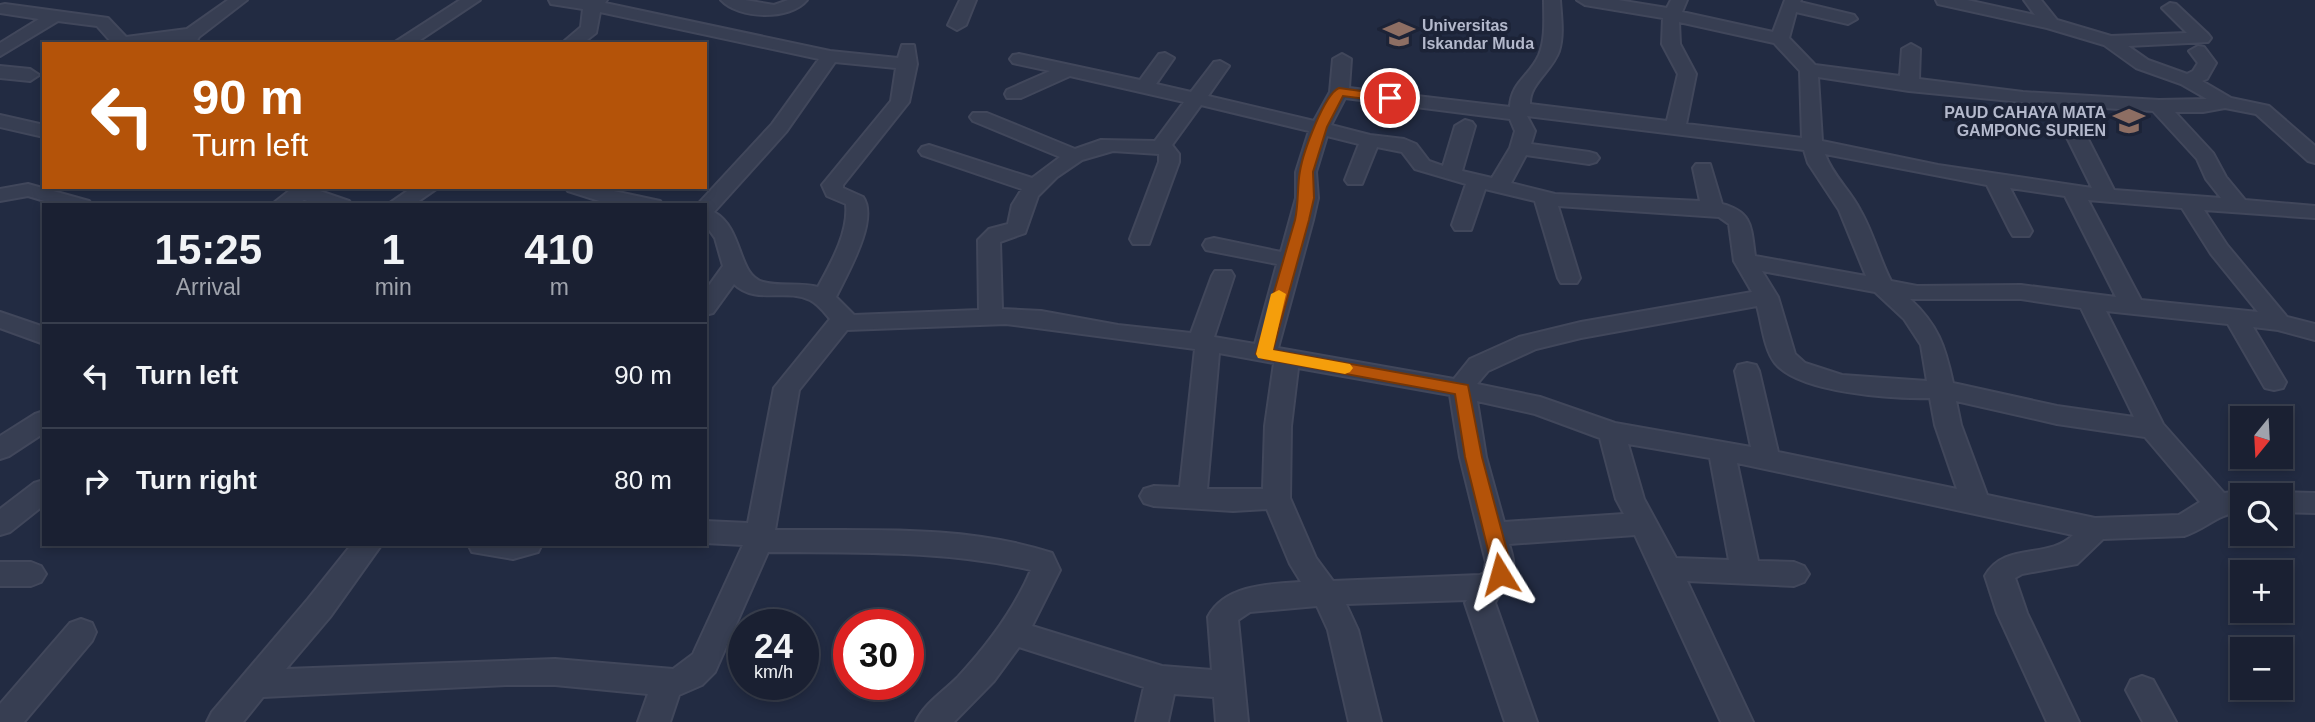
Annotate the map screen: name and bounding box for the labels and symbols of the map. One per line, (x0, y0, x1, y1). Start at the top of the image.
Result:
school or university icon: Universitas Iskandar Muda (1382, 17, 1416, 51)
place label: Universitas Iskandar Muda (1422, 17, 1534, 52)
pin (1360, 68, 1420, 128)
place label: PAUD CAHAYA MATA GAMPONG SURIEN (1944, 104, 2106, 139)
school or university icon: PAUD CAHAYA MATA GAMPONG SURIEN (2112, 104, 2146, 138)
north arrow (2230, 406, 2292, 469)
position arrow (1463, 537, 1537, 611)
speed limit sign: 30 (833, 609, 924, 700)

